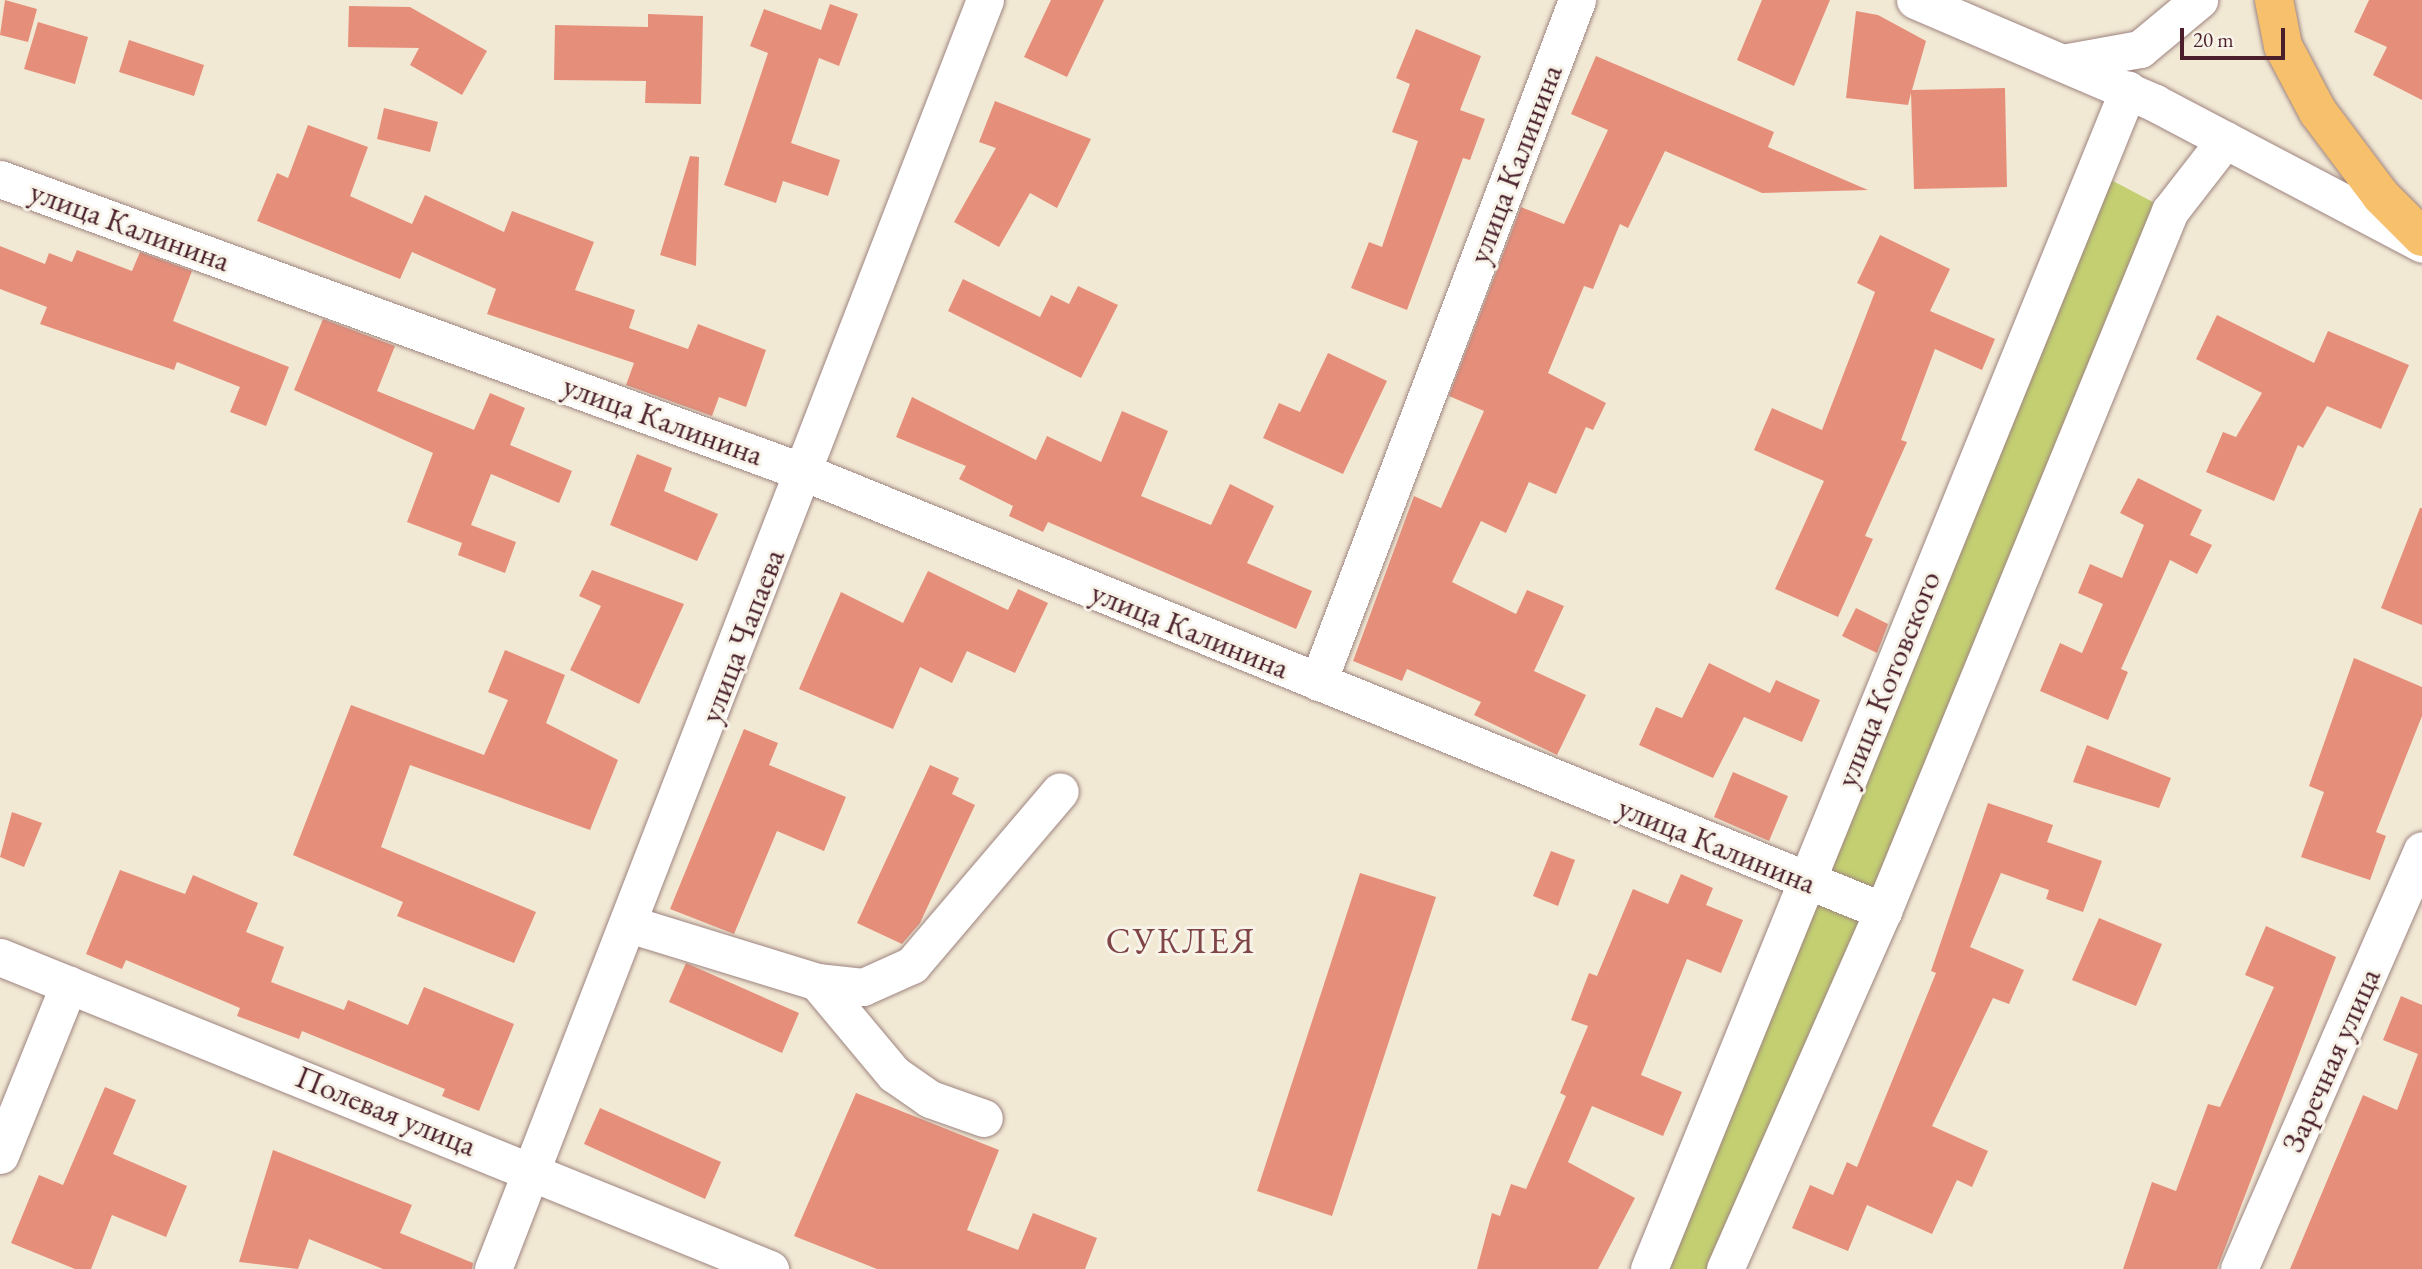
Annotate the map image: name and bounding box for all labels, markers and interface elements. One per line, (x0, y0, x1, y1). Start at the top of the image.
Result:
scale bar (2184, 14, 2289, 58)
text: 20 m (2193, 26, 2234, 53)
street label: улица Калинина (1459, 59, 1571, 269)
street label: улица Калинина (25, 172, 235, 280)
street label: улица Калинина (558, 366, 768, 474)
street label: улица Чапаева (691, 544, 793, 728)
street label: улица Котовского (1827, 565, 1949, 793)
street label: улица Калинина (1085, 573, 1295, 687)
street label: улица Калинина (1612, 788, 1822, 902)
district label: СУКЛЕЯ (1107, 920, 1255, 962)
street label: Заречная улица (2273, 962, 2389, 1158)
street label: Полевая улица (290, 1057, 482, 1165)

